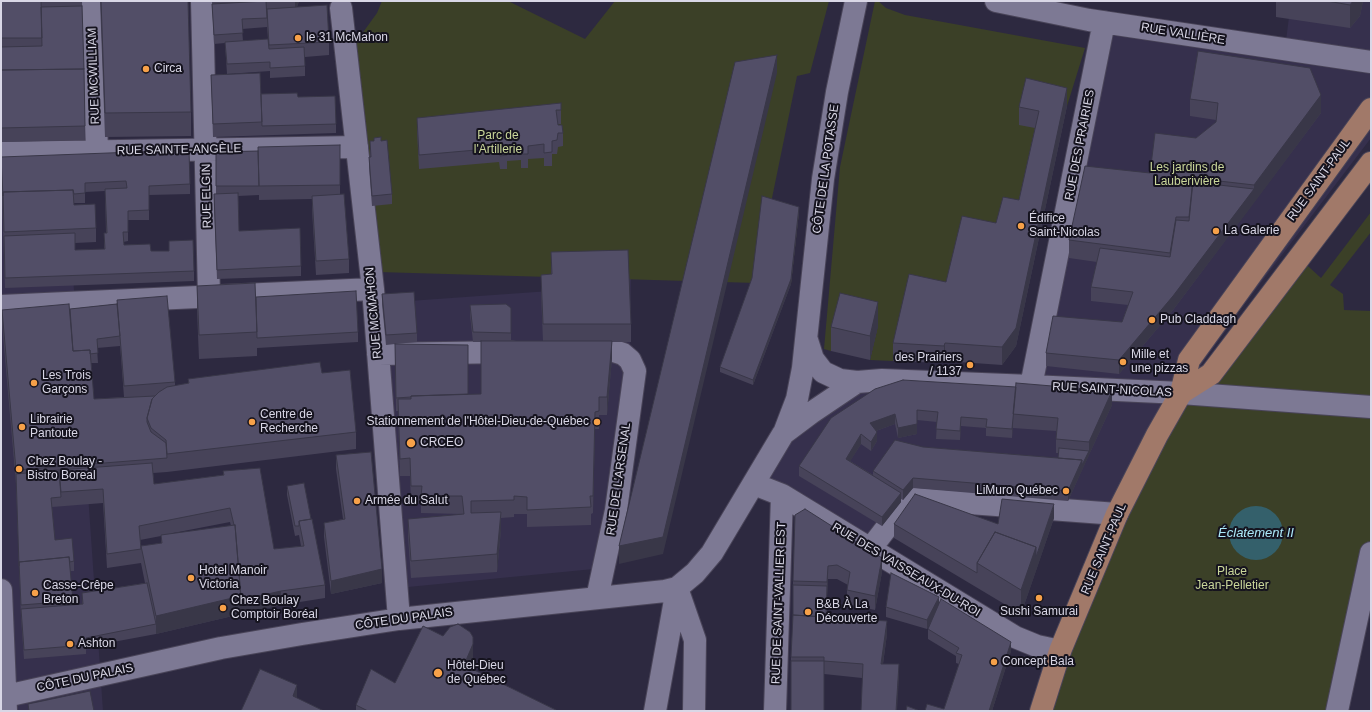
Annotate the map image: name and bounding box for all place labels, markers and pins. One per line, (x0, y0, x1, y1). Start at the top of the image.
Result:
place label: le 31 McMahon (306, 31, 388, 45)
marker: le 31 McMahon (293, 33, 303, 43)
place label: Circa (154, 62, 182, 76)
marker: Circa (141, 64, 151, 74)
place label: Édifice Saint-Nicolas (1029, 212, 1100, 240)
marker: Édifice Saint-Nicolas (1016, 221, 1026, 231)
place label: La Galerie (1224, 224, 1279, 238)
marker: La Galerie (1211, 226, 1221, 236)
place label: Pub Claddagh (1160, 313, 1236, 327)
marker: Pub Claddagh (1147, 315, 1157, 325)
place label: Mille et une pizzas (1131, 348, 1188, 376)
place label: des Prairiers / 1137 (895, 351, 962, 379)
marker: Mille et une pizzas (1118, 357, 1128, 367)
marker: des Prairiers / 1137 (965, 360, 975, 370)
place label: Les Trois Garçons (42, 369, 91, 397)
marker: Les Trois Garçons (29, 378, 39, 388)
place label: Centre de Recherche (260, 408, 318, 436)
place label: Librairie Pantoute (30, 413, 78, 441)
place label: Stationnement de l'Hôtel-Dieu-de-Québec (367, 415, 589, 429)
marker: Centre de Recherche (247, 417, 257, 427)
marker: Stationnement de l'Hôtel-Dieu-de-Québec (592, 417, 602, 427)
marker: Librairie Pantoute (17, 422, 27, 432)
place label: CRCEO (420, 436, 463, 450)
marker: CRCEO (405, 437, 417, 449)
place label: Chez Boulay - Bistro Boreal (27, 455, 102, 483)
marker: Chez Boulay - Bistro Boreal (14, 464, 24, 474)
place label: LiMuro Québec (976, 484, 1058, 498)
marker: LiMuro Québec (1061, 486, 1071, 496)
place label: Armée du Salut (365, 494, 448, 508)
marker: Armée du Salut (352, 496, 362, 506)
place label: Hotel Manoir Victoria (199, 564, 267, 592)
marker: Hotel Manoir Victoria (186, 573, 196, 583)
place label: Casse-Crêpe Breton (43, 579, 114, 607)
marker: Casse-Crêpe Breton (30, 588, 40, 598)
marker: Sushi Samurai (1034, 593, 1044, 603)
place label: Chez Boulay Comptoir Boréal (231, 594, 318, 622)
place label: B&B À La Découverte (816, 598, 877, 626)
marker: Chez Boulay Comptoir Boréal (218, 603, 228, 613)
place label: Sushi Samurai (1000, 605, 1078, 619)
marker: B&B À La Découverte (803, 607, 813, 617)
place label: Ashton (78, 637, 115, 651)
marker: Ashton (65, 639, 75, 649)
place label: Concept Bala (1002, 655, 1074, 669)
marker: Concept Bala (989, 657, 999, 667)
place label: Hôtel-Dieu de Québec (447, 659, 506, 687)
marker: Hôtel-Dieu de Québec (432, 667, 444, 679)

